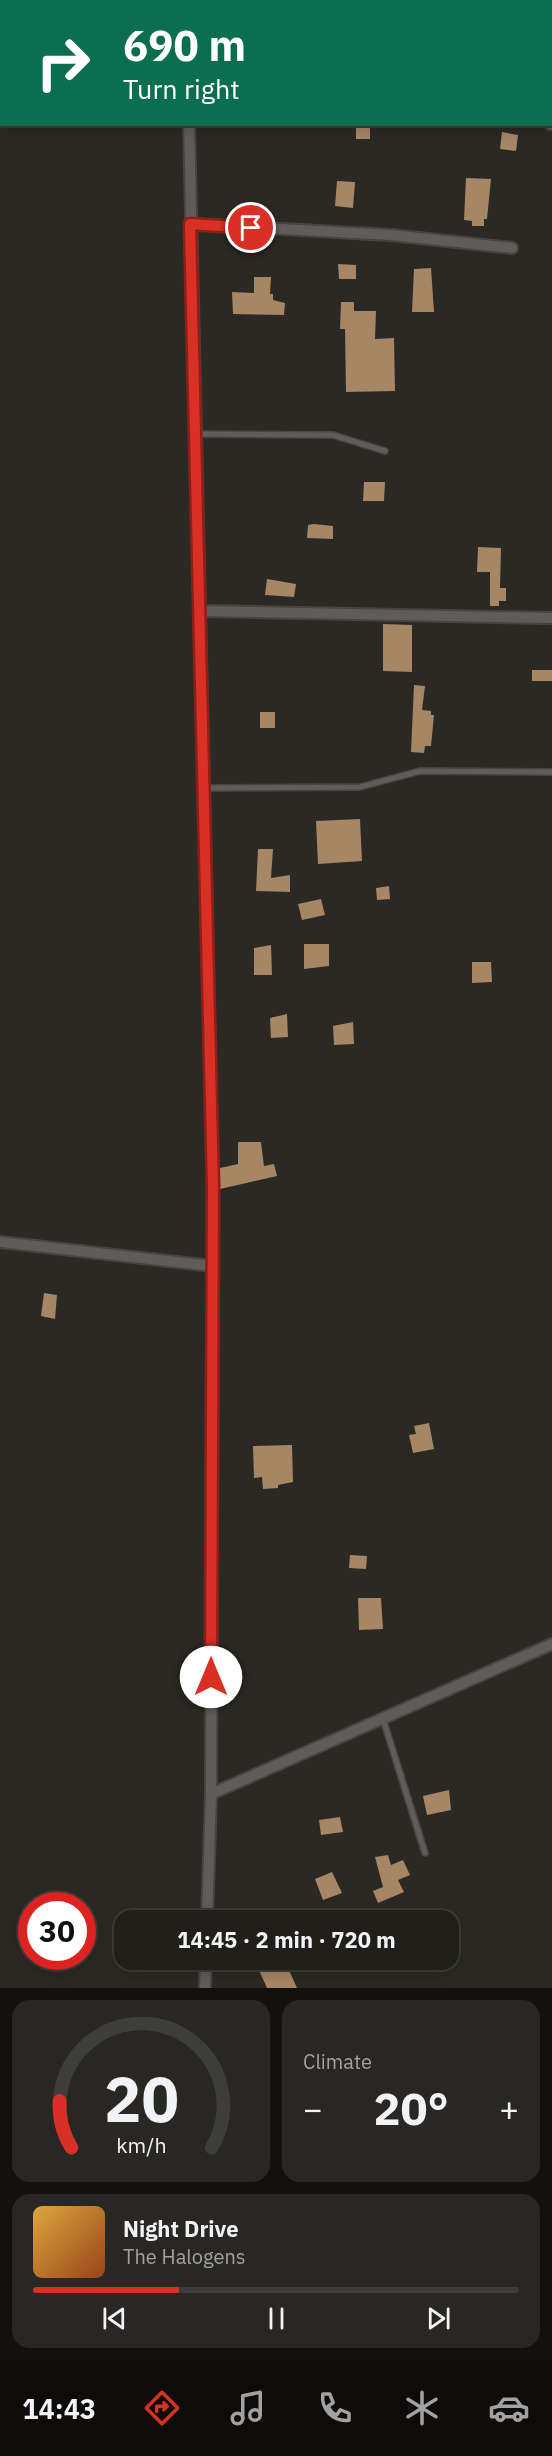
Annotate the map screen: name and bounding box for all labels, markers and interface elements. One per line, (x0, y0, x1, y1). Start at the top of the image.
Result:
text: 690 m (123, 18, 246, 73)
icon: right (24, 24, 102, 102)
text: Turn right (123, 71, 240, 106)
pin (225, 202, 276, 253)
icon: arrive (234, 211, 267, 244)
position arrow (179, 1645, 243, 1709)
speed limit sign: 30 (18, 1892, 96, 1970)
text: 14:45 · 2 min · 720 m (177, 1925, 396, 1954)
text: Climate (303, 2048, 372, 2075)
text: 20 (104, 2058, 178, 2139)
text: 20° (373, 2079, 449, 2137)
text: − (303, 2087, 323, 2130)
text: + (499, 2087, 519, 2130)
text: km/h (116, 2131, 166, 2159)
text: Night Drive (123, 2214, 239, 2243)
text: The Halogens (123, 2243, 245, 2270)
icon: previous (98, 2302, 131, 2335)
icon: pause (260, 2302, 293, 2335)
icon: next (422, 2302, 455, 2335)
icon: directions (141, 2387, 183, 2429)
icon: music (227, 2387, 269, 2429)
icon: phone (314, 2387, 356, 2429)
icon: climate (401, 2387, 443, 2429)
icon: car (488, 2387, 530, 2429)
text: 14:43 (22, 2391, 96, 2426)

